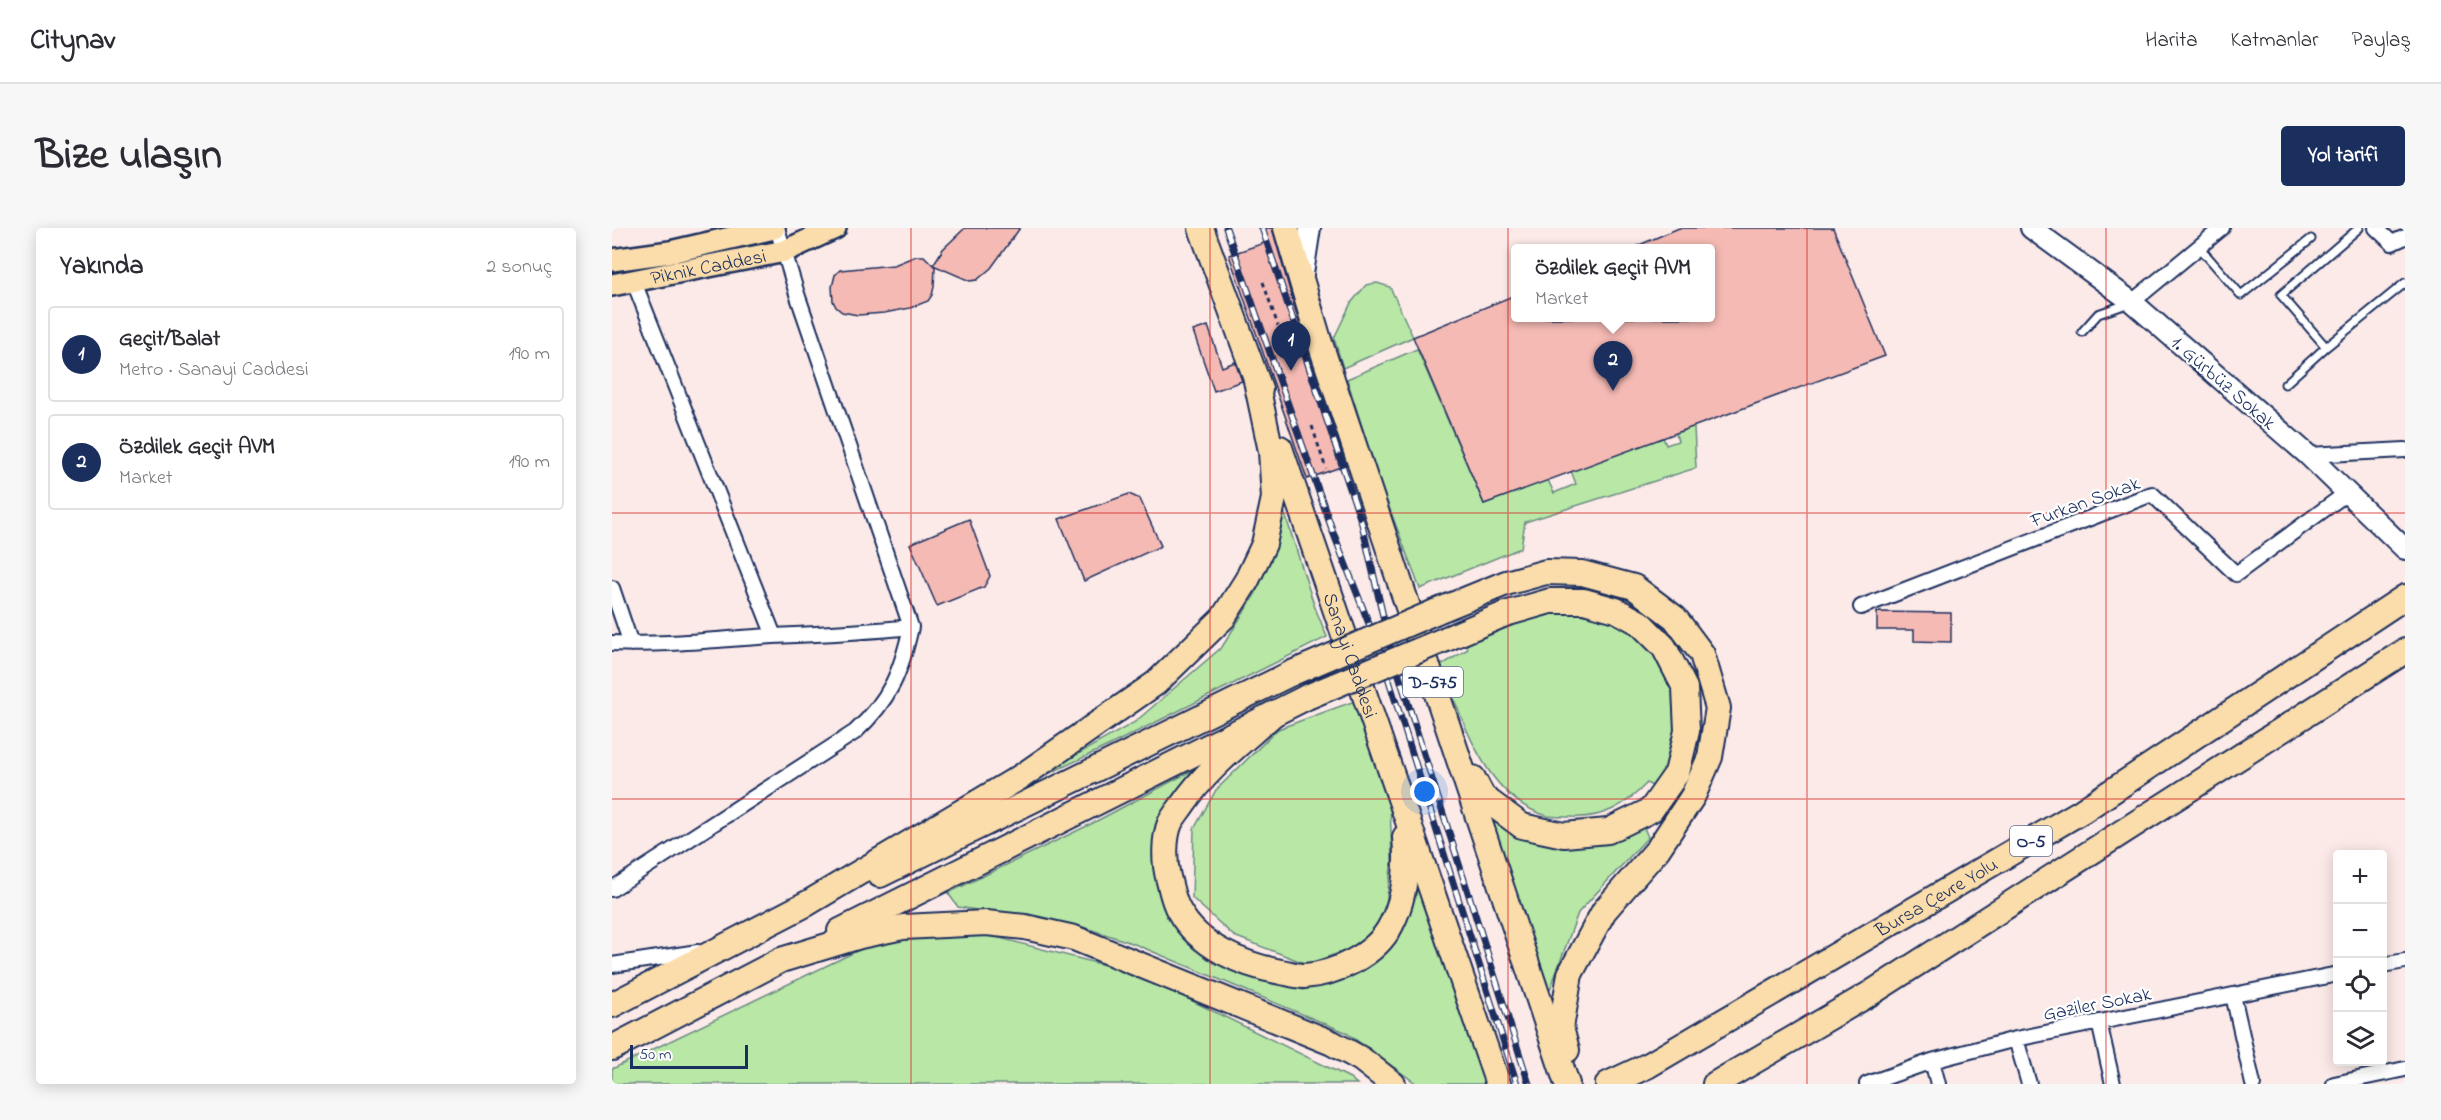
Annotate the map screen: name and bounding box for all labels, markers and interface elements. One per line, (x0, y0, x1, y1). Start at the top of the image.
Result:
text: Citynav (30, 21, 115, 62)
text: Harita (2145, 26, 2198, 56)
text: Katmanlar (2231, 26, 2319, 56)
text: Paylaş (2352, 26, 2411, 56)
text: Bize ulaşın (36, 126, 222, 187)
button: Yol tarifi (2281, 126, 2405, 186)
street label: Piknik Caddesi (648, 243, 769, 294)
popup (1511, 244, 1715, 322)
text: Yakında (60, 248, 144, 286)
text: 2 sonuç (486, 253, 552, 282)
text: Özdilek Geçit AVM (1535, 253, 1691, 285)
text: Market (1535, 285, 1588, 314)
pin: 1 (1272, 322, 1310, 371)
text: Geçit/Balat (119, 324, 220, 356)
street label: 1. Gürbüz Sokak (2163, 330, 2282, 438)
text: 1 (78, 340, 85, 369)
text: 190 m (508, 340, 550, 369)
pin: 2 (1594, 342, 1632, 391)
text: Metro · Sanayi Caddesi (119, 356, 309, 385)
text: Özdilek Geçit AVM (119, 432, 275, 464)
text: 2 (77, 448, 86, 477)
text: 190 m (508, 448, 550, 477)
text: Market (119, 464, 173, 493)
street label: Furkan Sokak (2026, 470, 2145, 537)
street label: Sanayi Caddesi (1314, 589, 1384, 723)
road number: D-575 (1403, 667, 1463, 697)
your location (1410, 777, 1439, 806)
road number: O-5 (2010, 826, 2052, 856)
map controls (2333, 850, 2387, 1066)
button: + (2333, 850, 2387, 904)
street label: Bursa Çevre Yolu (1870, 851, 2004, 947)
button: − (2333, 904, 2387, 958)
button: locate (2333, 958, 2387, 1012)
street label: Gaziler Sokak (2041, 981, 2154, 1030)
button: layers (2333, 1012, 2387, 1066)
scale bar (630, 1042, 748, 1070)
text: 50 m (639, 1043, 671, 1067)

